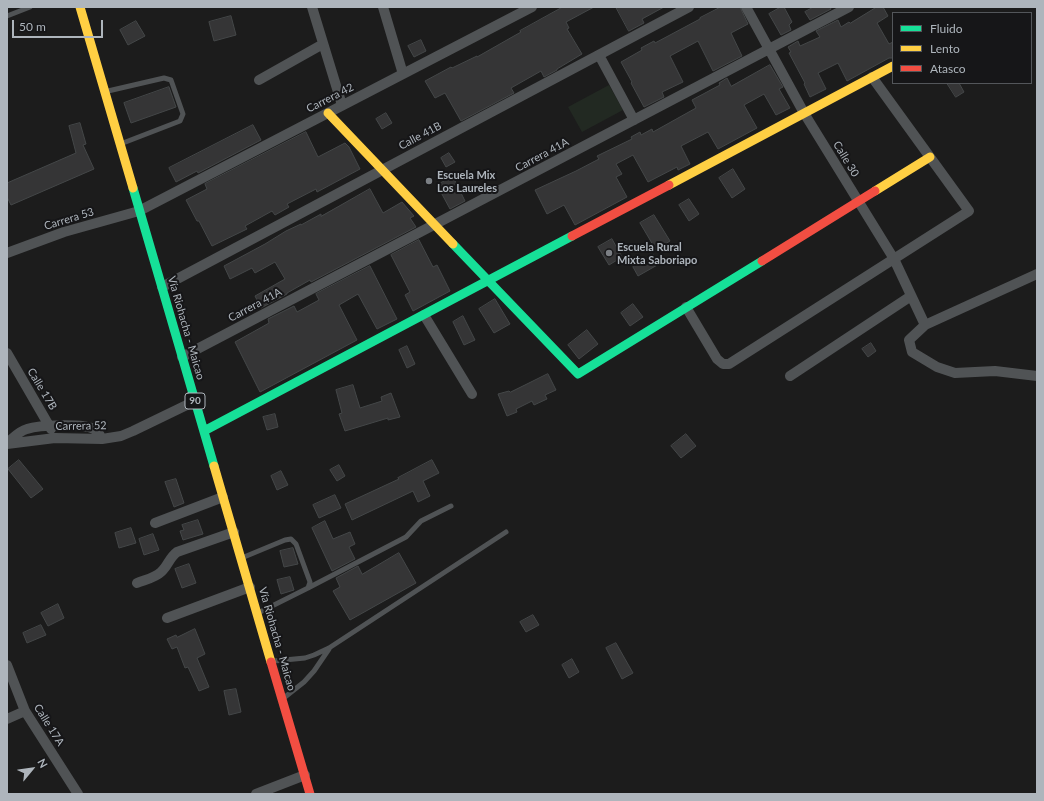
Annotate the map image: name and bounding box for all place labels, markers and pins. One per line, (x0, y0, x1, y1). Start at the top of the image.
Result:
place label: Escuela Mix Los Laureles (437, 168, 497, 194)
marker: Escuela Mix Los Laureles (424, 176, 434, 186)
place label: Escuela Rural Mixta Saboriapo (617, 240, 697, 266)
marker: Escuela Rural Mixta Saboriapo (604, 248, 614, 258)

